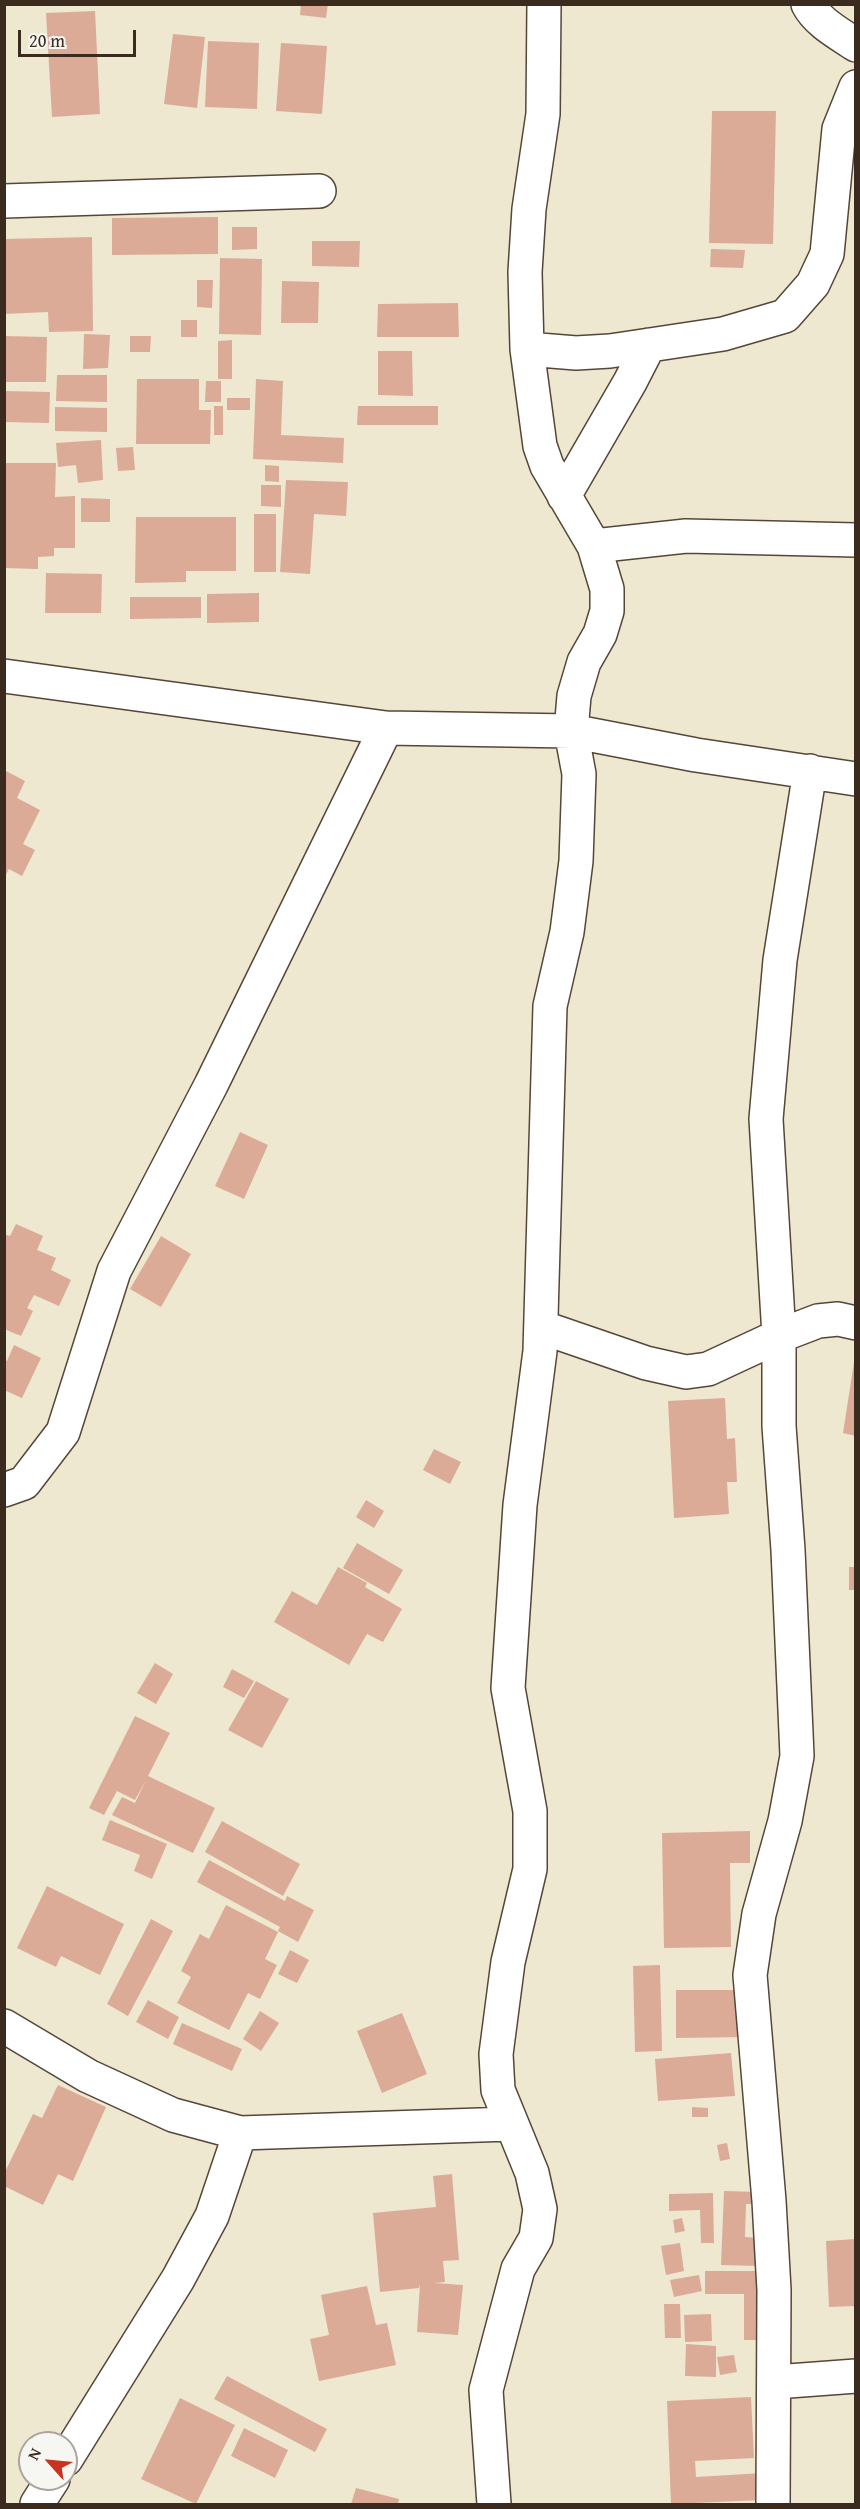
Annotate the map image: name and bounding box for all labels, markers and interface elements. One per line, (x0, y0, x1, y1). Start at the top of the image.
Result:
scale bar (21, 18, 140, 56)
text: 20 m (29, 27, 65, 54)
north arrow (18, 2431, 78, 2491)
text: N (21, 2444, 47, 2464)

